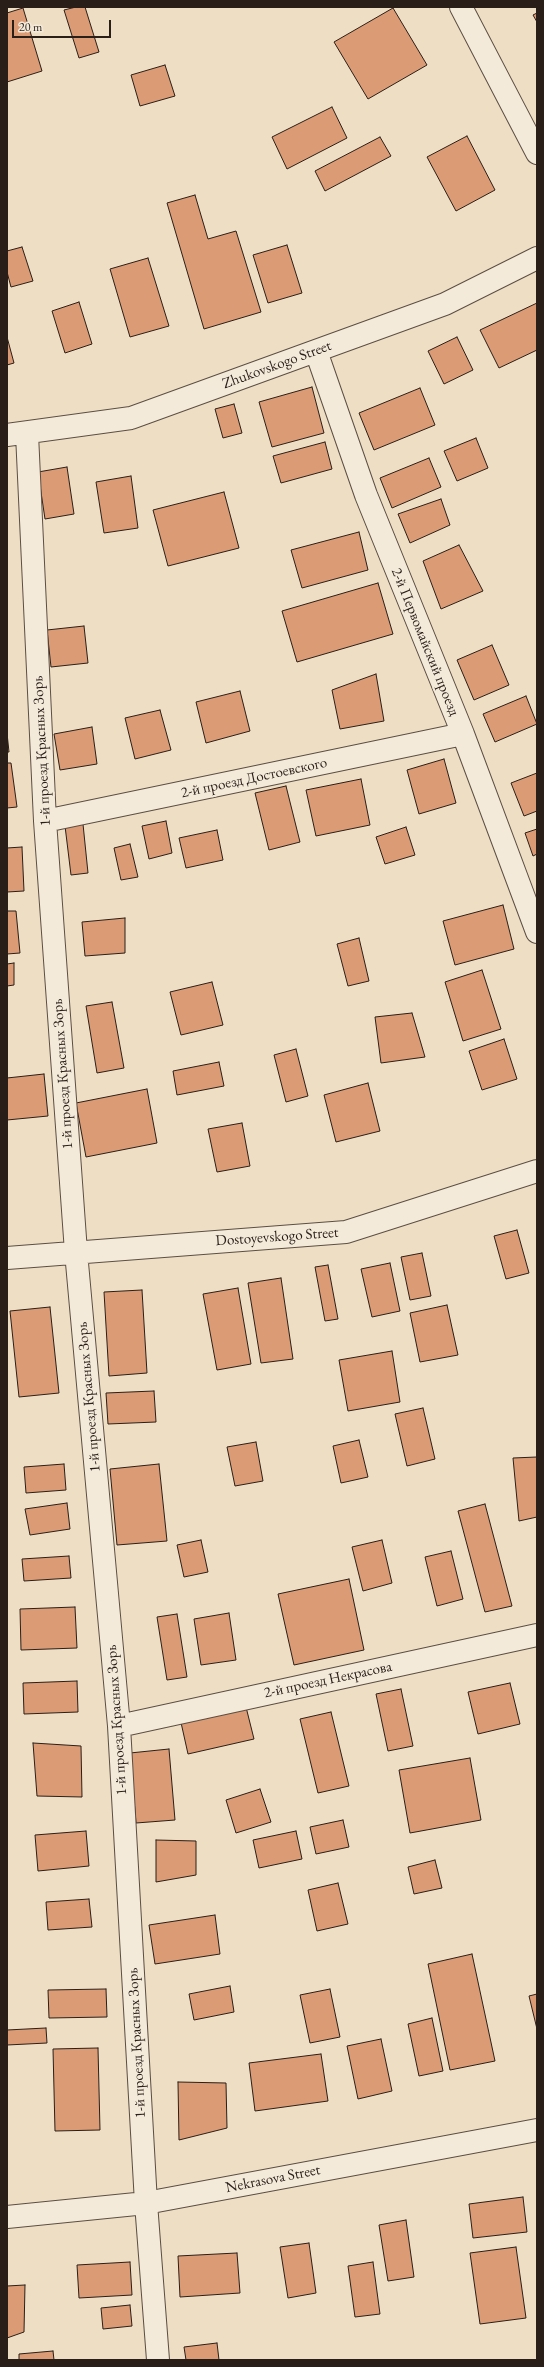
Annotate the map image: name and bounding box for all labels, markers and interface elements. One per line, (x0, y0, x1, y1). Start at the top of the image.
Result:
scale bar (14, 12, 113, 38)
text: 20 m (19, 19, 42, 35)
street label: Zhukovskogo Street (220, 337, 334, 393)
street label: 2-й Первомайский проезд (387, 565, 463, 719)
street label: 1-й проезд Красных Зорь (29, 675, 55, 827)
street label: 2-й проезд Достоевского (179, 754, 329, 802)
street label: 1-й проезд Красных Зорь (49, 998, 77, 1150)
street label: Dostoyevskogo Street (215, 1224, 339, 1250)
street label: 1-й проезд Красных Зорь (73, 1321, 105, 1473)
street label: 1-й проезд Красных Зорь (103, 1644, 131, 1796)
street label: 2-й проезд Некрасова (262, 1658, 394, 1702)
street label: 1-й проезд Красных Зорь (124, 1967, 150, 2119)
street label: Nekrasova Street (224, 2161, 322, 2197)

